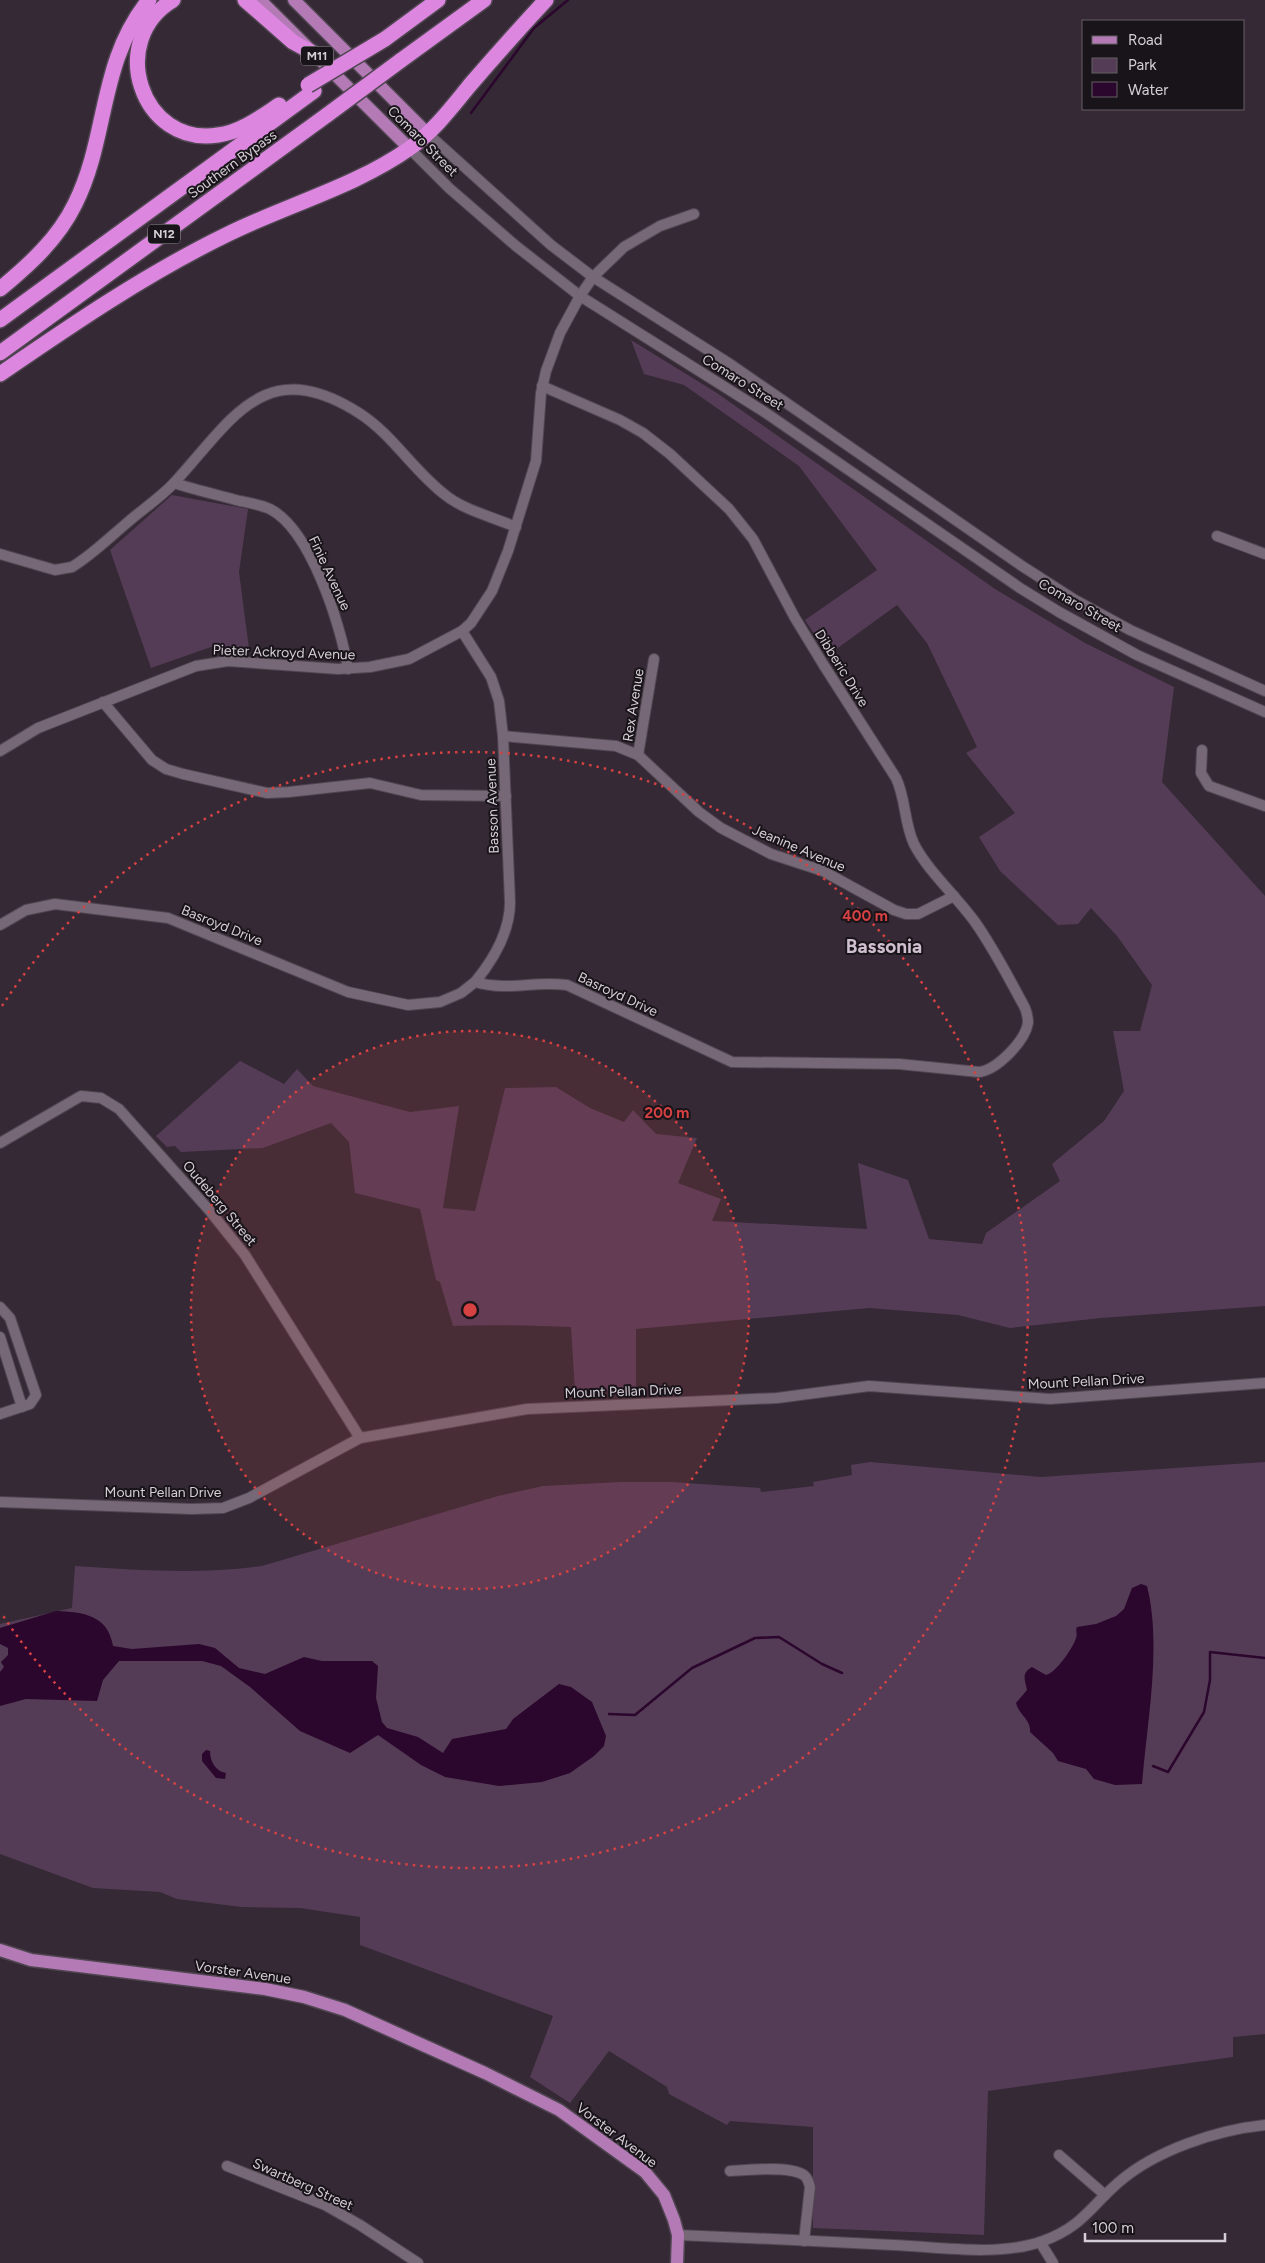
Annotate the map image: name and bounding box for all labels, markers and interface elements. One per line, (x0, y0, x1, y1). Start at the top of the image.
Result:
legend (1082, 20, 1245, 110)
text: Road (1128, 31, 1163, 49)
road number: M11 (301, 46, 333, 66)
text: Park (1128, 56, 1157, 74)
text: Water (1128, 81, 1168, 99)
street label: Comaro Street (384, 103, 461, 180)
street label: Southern Bypass (185, 126, 280, 202)
road number: N12 (148, 224, 180, 243)
street label: Comaro Street (699, 351, 787, 414)
street label: Finie Avenue (305, 533, 354, 614)
street label: Comaro Street (1035, 575, 1124, 636)
street label: Dibberic Drive (811, 626, 872, 711)
street label: Pieter Ackroyd Avenue (212, 642, 356, 663)
street label: Rex Avenue (619, 667, 648, 743)
street label: Basson Avenue (482, 758, 503, 854)
street label: Jeanine Avenue (750, 821, 848, 876)
street label: Basroyd Drive (179, 901, 265, 950)
text: 400 m (842, 907, 888, 925)
district label: Bassonia (846, 935, 922, 958)
street label: Basroyd Drive (575, 969, 661, 1021)
text: 200 m (645, 1104, 689, 1122)
street label: Oudeberg Street (179, 1157, 260, 1249)
centre of rings (461, 1301, 479, 1319)
street label: Mount Pellan Drive (1027, 1370, 1145, 1393)
street label: Mount Pellan Drive (564, 1381, 682, 1402)
street label: Mount Pellan Drive (105, 1484, 222, 1501)
street label: Vorster Avenue (194, 1957, 292, 1988)
street label: Vorster Avenue (573, 2099, 661, 2172)
street label: Swartberg Street (250, 2155, 356, 2214)
scale bar (1085, 2210, 1225, 2242)
text: 100 m (1092, 2219, 1134, 2237)

